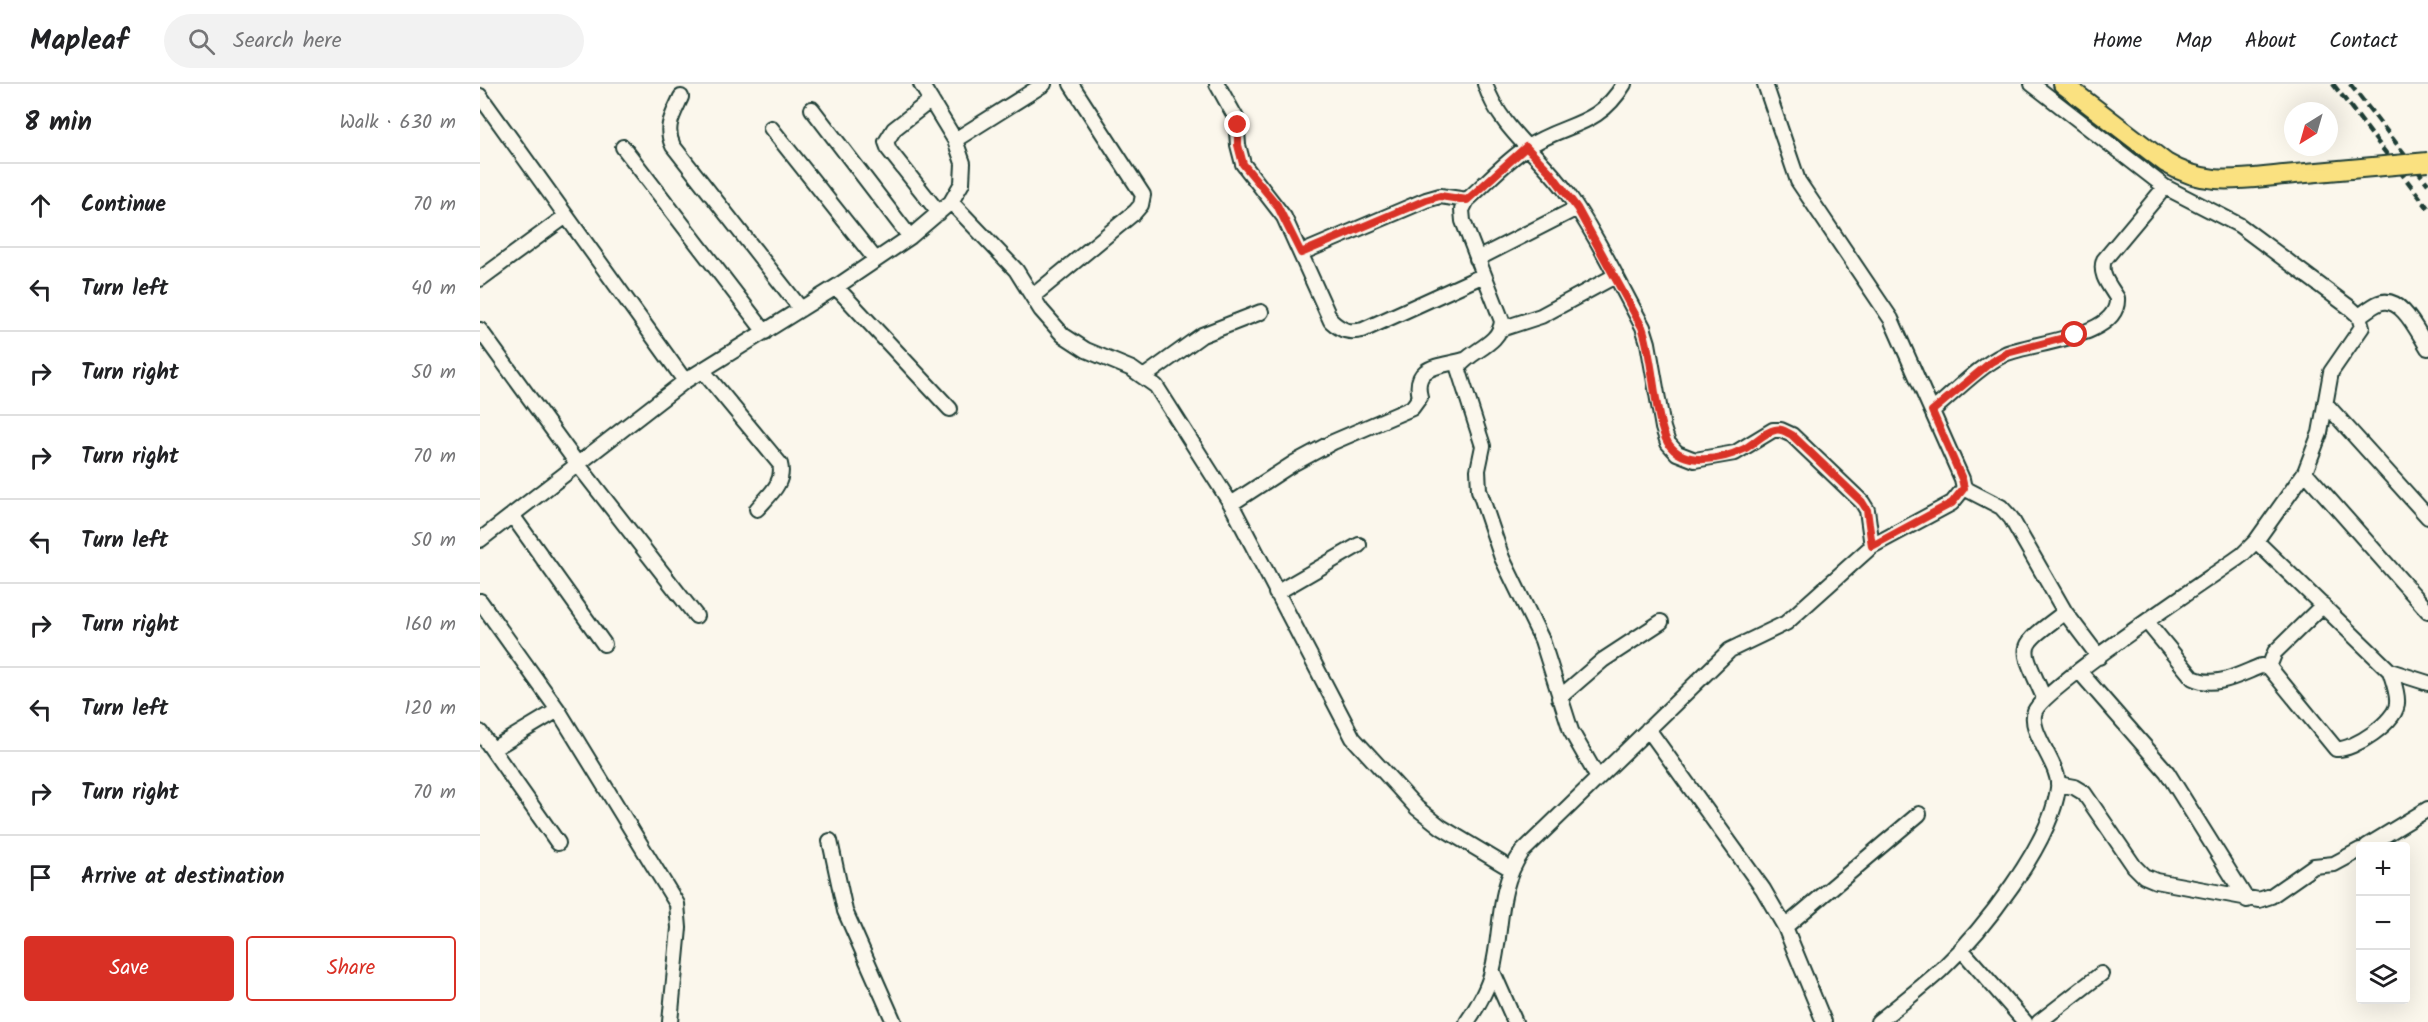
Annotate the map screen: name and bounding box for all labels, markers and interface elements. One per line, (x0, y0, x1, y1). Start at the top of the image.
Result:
search box (164, 14, 584, 68)
text: Mapleaf (30, 19, 128, 64)
text: Search here (233, 24, 342, 59)
icon: search (185, 25, 218, 58)
text: Home (2093, 25, 2142, 58)
text: Map (2175, 25, 2212, 58)
text: About (2245, 25, 2296, 58)
text: Contact (2329, 25, 2398, 58)
text: 8 min (24, 102, 92, 144)
north arrow (2284, 102, 2338, 156)
text: Walk · 630 m (339, 107, 456, 139)
route end (1224, 111, 1250, 137)
text: Continue (81, 188, 166, 223)
icon: ahead (24, 189, 57, 222)
text: 70 m (413, 189, 456, 221)
text: Turn left (81, 272, 168, 307)
icon: left (24, 273, 57, 306)
text: 40 m (411, 273, 456, 305)
route start (2061, 321, 2087, 347)
text: Turn right (81, 356, 179, 391)
icon: right (24, 357, 57, 390)
text: 50 m (411, 357, 456, 389)
text: Turn right (81, 440, 179, 475)
icon: right (24, 441, 57, 474)
text: 70 m (413, 441, 456, 473)
text: Turn left (81, 524, 168, 559)
icon: left (24, 525, 57, 558)
text: 50 m (411, 525, 456, 557)
text: Turn right (81, 608, 179, 643)
icon: right (24, 609, 57, 642)
text: 160 m (405, 609, 456, 641)
text: Turn left (81, 692, 168, 727)
icon: left (24, 693, 57, 726)
text: 120 m (404, 693, 456, 725)
text: Turn right (81, 776, 179, 811)
icon: right (24, 777, 57, 810)
text: 70 m (413, 777, 456, 809)
map controls (2356, 842, 2410, 1004)
button: + (2356, 842, 2410, 896)
text: Arrive at destination (81, 860, 284, 895)
icon: arrive (24, 861, 57, 894)
button: − (2356, 896, 2410, 950)
button: Save (24, 936, 234, 1001)
button: Share (246, 936, 456, 1001)
button: layers (2356, 950, 2410, 1004)

